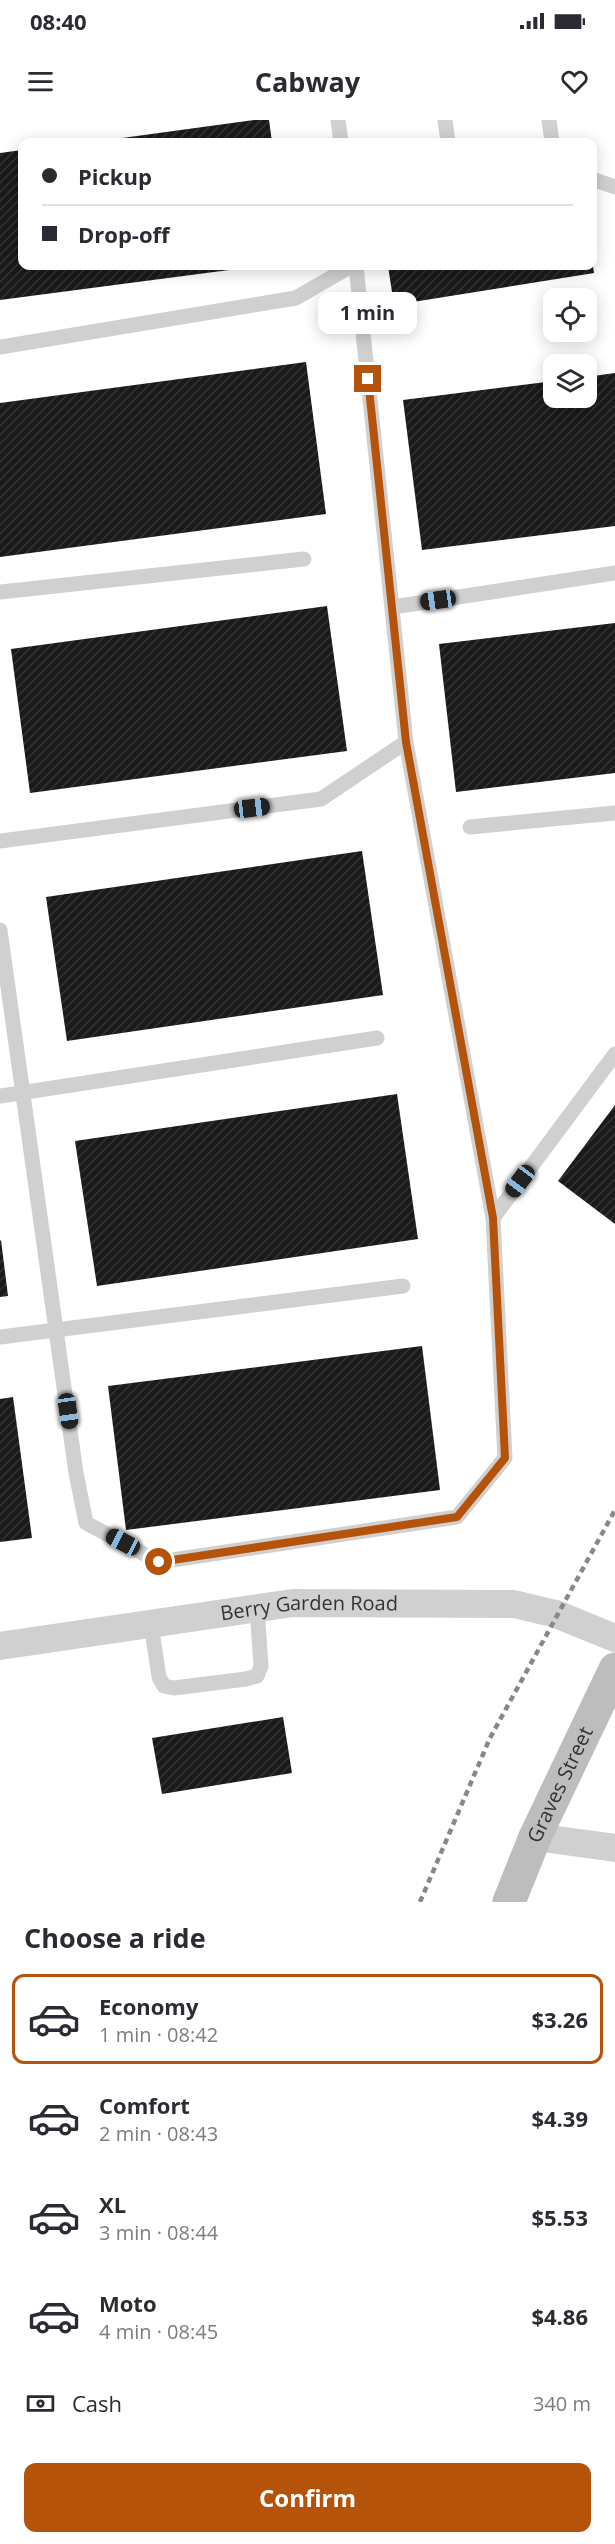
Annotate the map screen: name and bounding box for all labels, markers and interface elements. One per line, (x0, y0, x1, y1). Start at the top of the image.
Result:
text: 08:40 (30, 6, 87, 36)
text: Cabway (255, 63, 360, 100)
icon: menu (24, 65, 57, 98)
icon: heart (558, 65, 591, 98)
text: Pickup (78, 161, 152, 191)
text: Drop-off (78, 219, 170, 249)
map controls (543, 288, 597, 408)
button: locate (543, 288, 597, 342)
callout: 1 min (318, 292, 418, 334)
text: 1 min (340, 299, 395, 326)
button: layers (543, 354, 597, 408)
route end (354, 365, 381, 392)
car (419, 589, 457, 611)
car (233, 797, 271, 819)
car (502, 1161, 538, 1201)
car (57, 1392, 79, 1430)
car (103, 1526, 143, 1558)
route start (145, 1548, 172, 1575)
street label: Berry Garden Road (218, 1589, 398, 1627)
street label: Graves Street (520, 1722, 599, 1847)
text: Choose a ride (24, 1919, 206, 1956)
text: Economy (99, 1991, 198, 2021)
icon: car (27, 1992, 81, 2046)
text: $3.26 (531, 2004, 588, 2034)
text: 1 min · 08:42 (99, 2021, 218, 2048)
text: Comfort (99, 2090, 190, 2120)
icon: car (27, 2091, 81, 2145)
text: $4.39 (531, 2103, 588, 2133)
text: 2 min · 08:43 (99, 2120, 218, 2147)
text: XL (99, 2189, 126, 2219)
icon: car (27, 2190, 81, 2244)
text: $5.53 (531, 2202, 588, 2232)
text: 3 min · 08:44 (99, 2219, 218, 2246)
text: Moto (99, 2288, 157, 2318)
icon: car (27, 2289, 81, 2343)
text: $4.86 (531, 2301, 588, 2331)
text: 4 min · 08:45 (99, 2318, 218, 2345)
icon: cash (24, 2387, 57, 2420)
text: Cash (72, 2388, 122, 2418)
text: 340 m (533, 2390, 591, 2417)
button: Confirm (24, 2463, 591, 2532)

